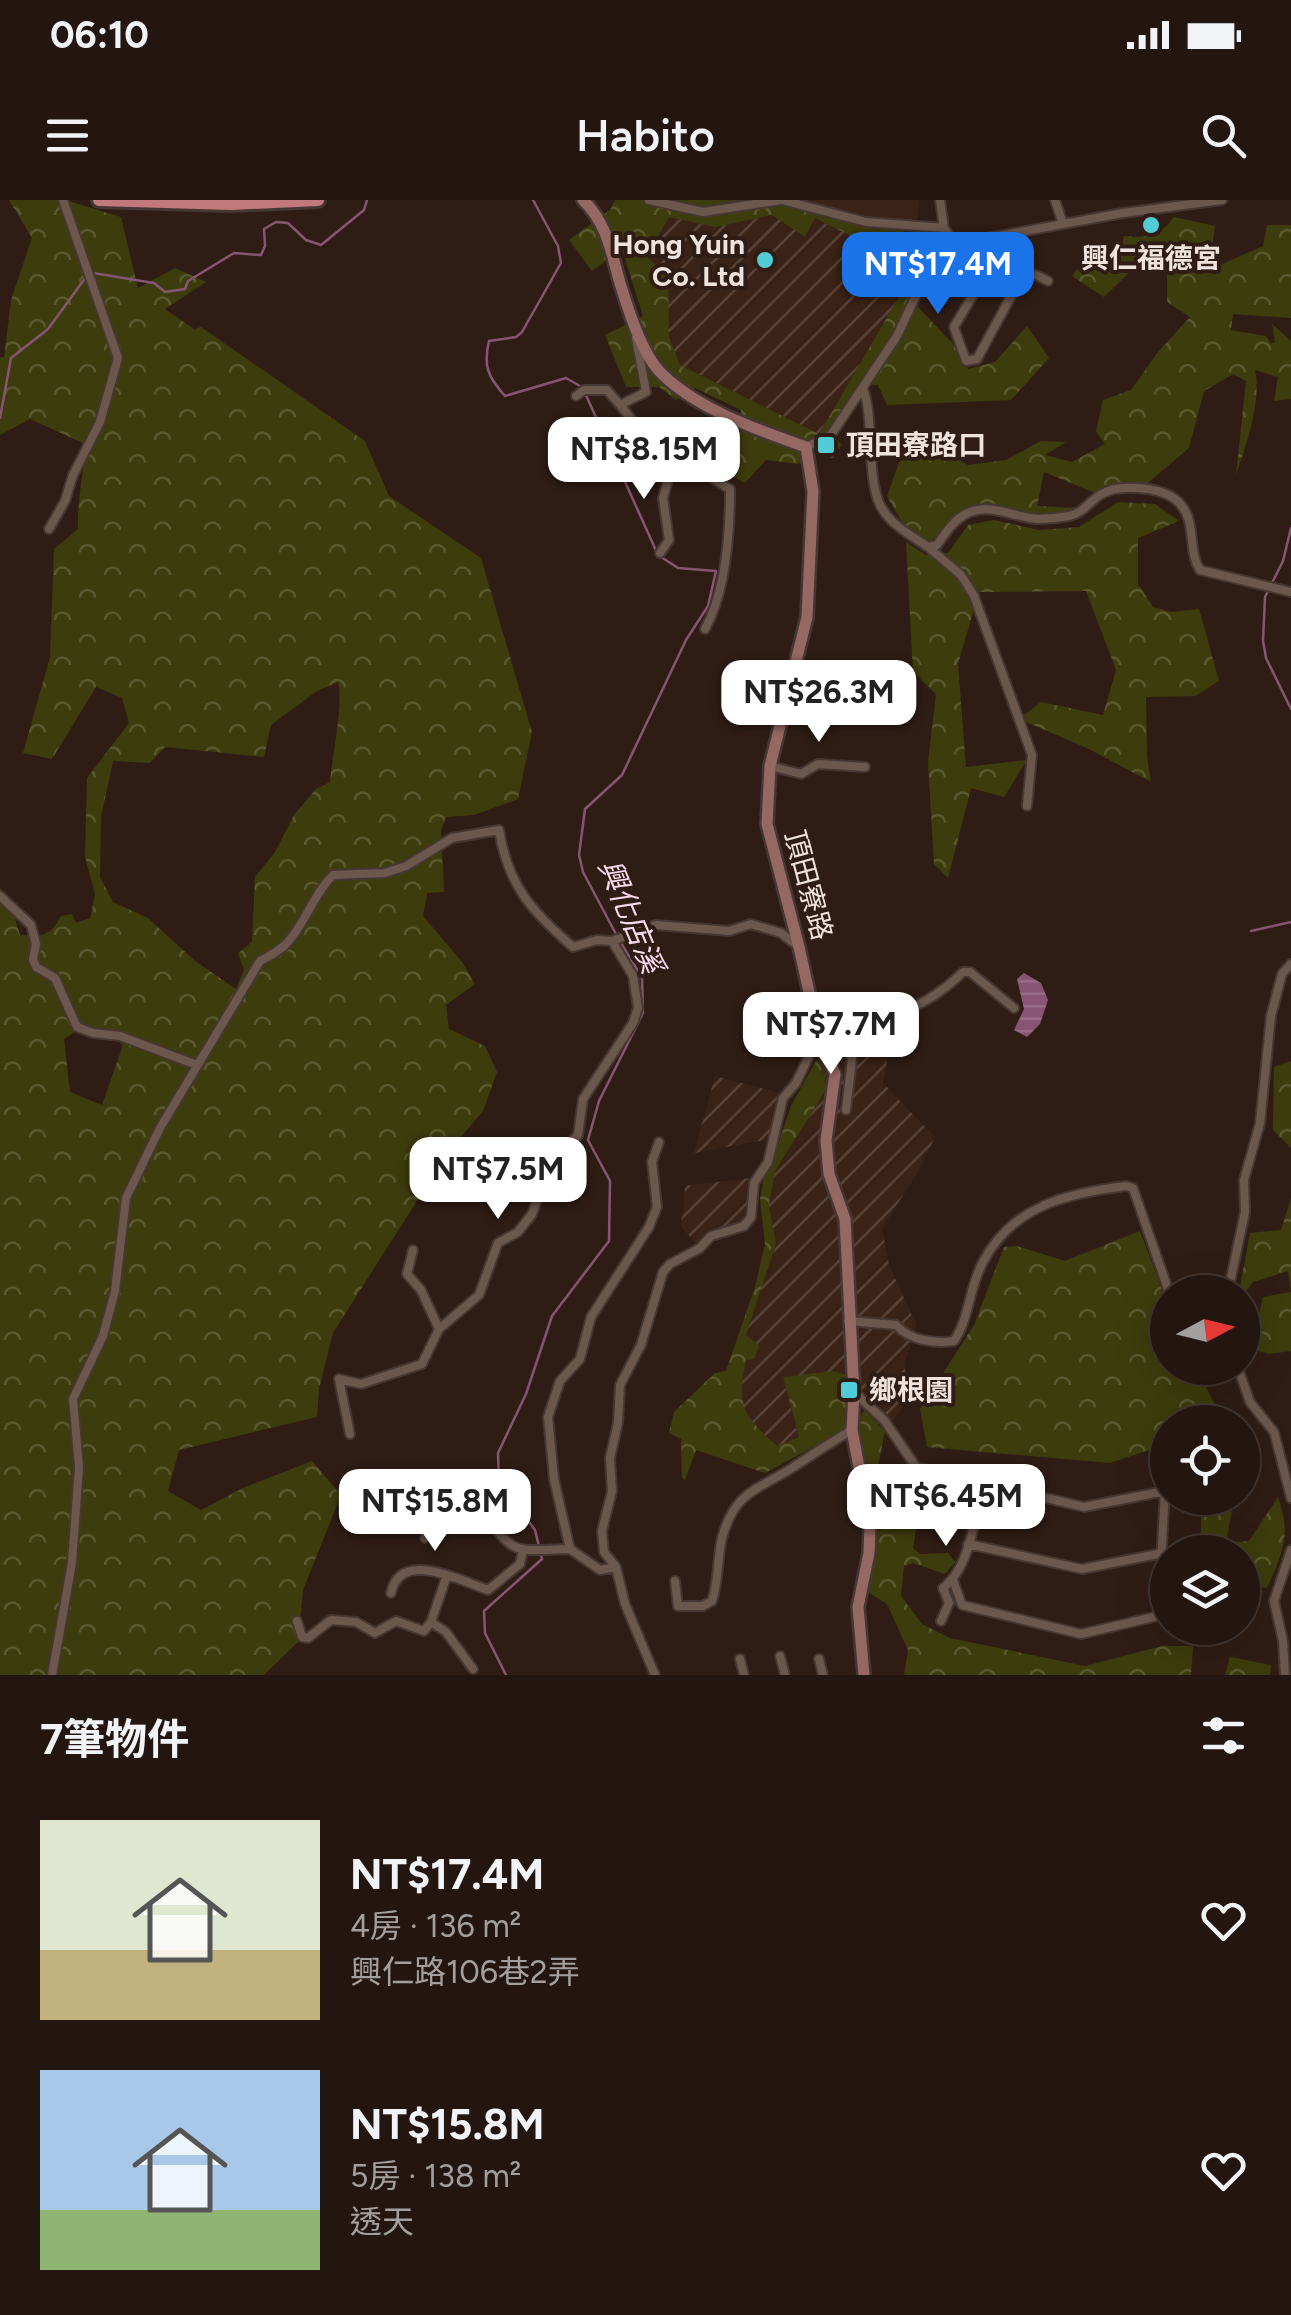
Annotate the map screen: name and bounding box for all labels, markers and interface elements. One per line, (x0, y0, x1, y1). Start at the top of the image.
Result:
text: 06:10 (50, 12, 149, 58)
icon: menu (40, 108, 95, 163)
text: Habito (576, 108, 715, 162)
icon: search (1196, 108, 1251, 163)
marker: 興仁福德宮 (1140, 214, 1162, 236)
place label: Hong Yuin Co. Ltd (612, 227, 745, 293)
pin: NT$17.4M (835, 232, 1041, 317)
place label: 興仁福德宮 (1081, 241, 1221, 275)
text: NT$17.4M (864, 245, 1012, 283)
marker: Hong Yuin Co. Ltd (754, 249, 776, 271)
pin: NT$8.15M (541, 417, 747, 502)
place label: 頂田寮路口 (846, 428, 986, 462)
text: NT$8.15M (570, 430, 718, 468)
marker: 頂田寮路口 (815, 434, 837, 456)
pin: NT$26.3M (716, 660, 922, 745)
text: NT$26.3M (743, 673, 895, 711)
street label: 頂田寮路 (778, 827, 840, 943)
water label: 興化店溪 (591, 854, 673, 982)
pin: NT$7.7M (739, 992, 923, 1077)
text: NT$7.7M (765, 1005, 897, 1043)
pin: NT$7.5M (406, 1137, 590, 1222)
text: NT$7.5M (432, 1150, 564, 1188)
north arrow (1150, 1275, 1260, 1385)
map controls (1150, 1275, 1260, 1645)
place label: 鄉根園 (869, 1373, 953, 1407)
marker: 鄉根園 (838, 1379, 860, 1401)
button: locate (1150, 1405, 1260, 1515)
pin: NT$6.45M (843, 1464, 1049, 1549)
pin: NT$15.8M (332, 1469, 538, 1554)
text: NT$6.45M (869, 1477, 1023, 1515)
text: NT$15.8M (361, 1482, 509, 1520)
button: layers (1150, 1535, 1260, 1645)
icon: filters (1196, 1708, 1251, 1763)
text: 7筆物件 (40, 1714, 189, 1765)
text: NT$17.4M (350, 1849, 544, 1900)
icon: home (120, 1860, 240, 1980)
icon: heart (1196, 1893, 1251, 1948)
text: 4房 · 136 m² (350, 1907, 521, 1945)
text: 興仁路106巷2弄 (350, 1953, 580, 1991)
text: NT$15.8M (350, 2099, 545, 2150)
icon: home (120, 2110, 240, 2230)
icon: heart (1196, 2143, 1251, 2198)
text: 5房 · 138 m² (350, 2157, 521, 2195)
text: 透天 (350, 2203, 414, 2241)

